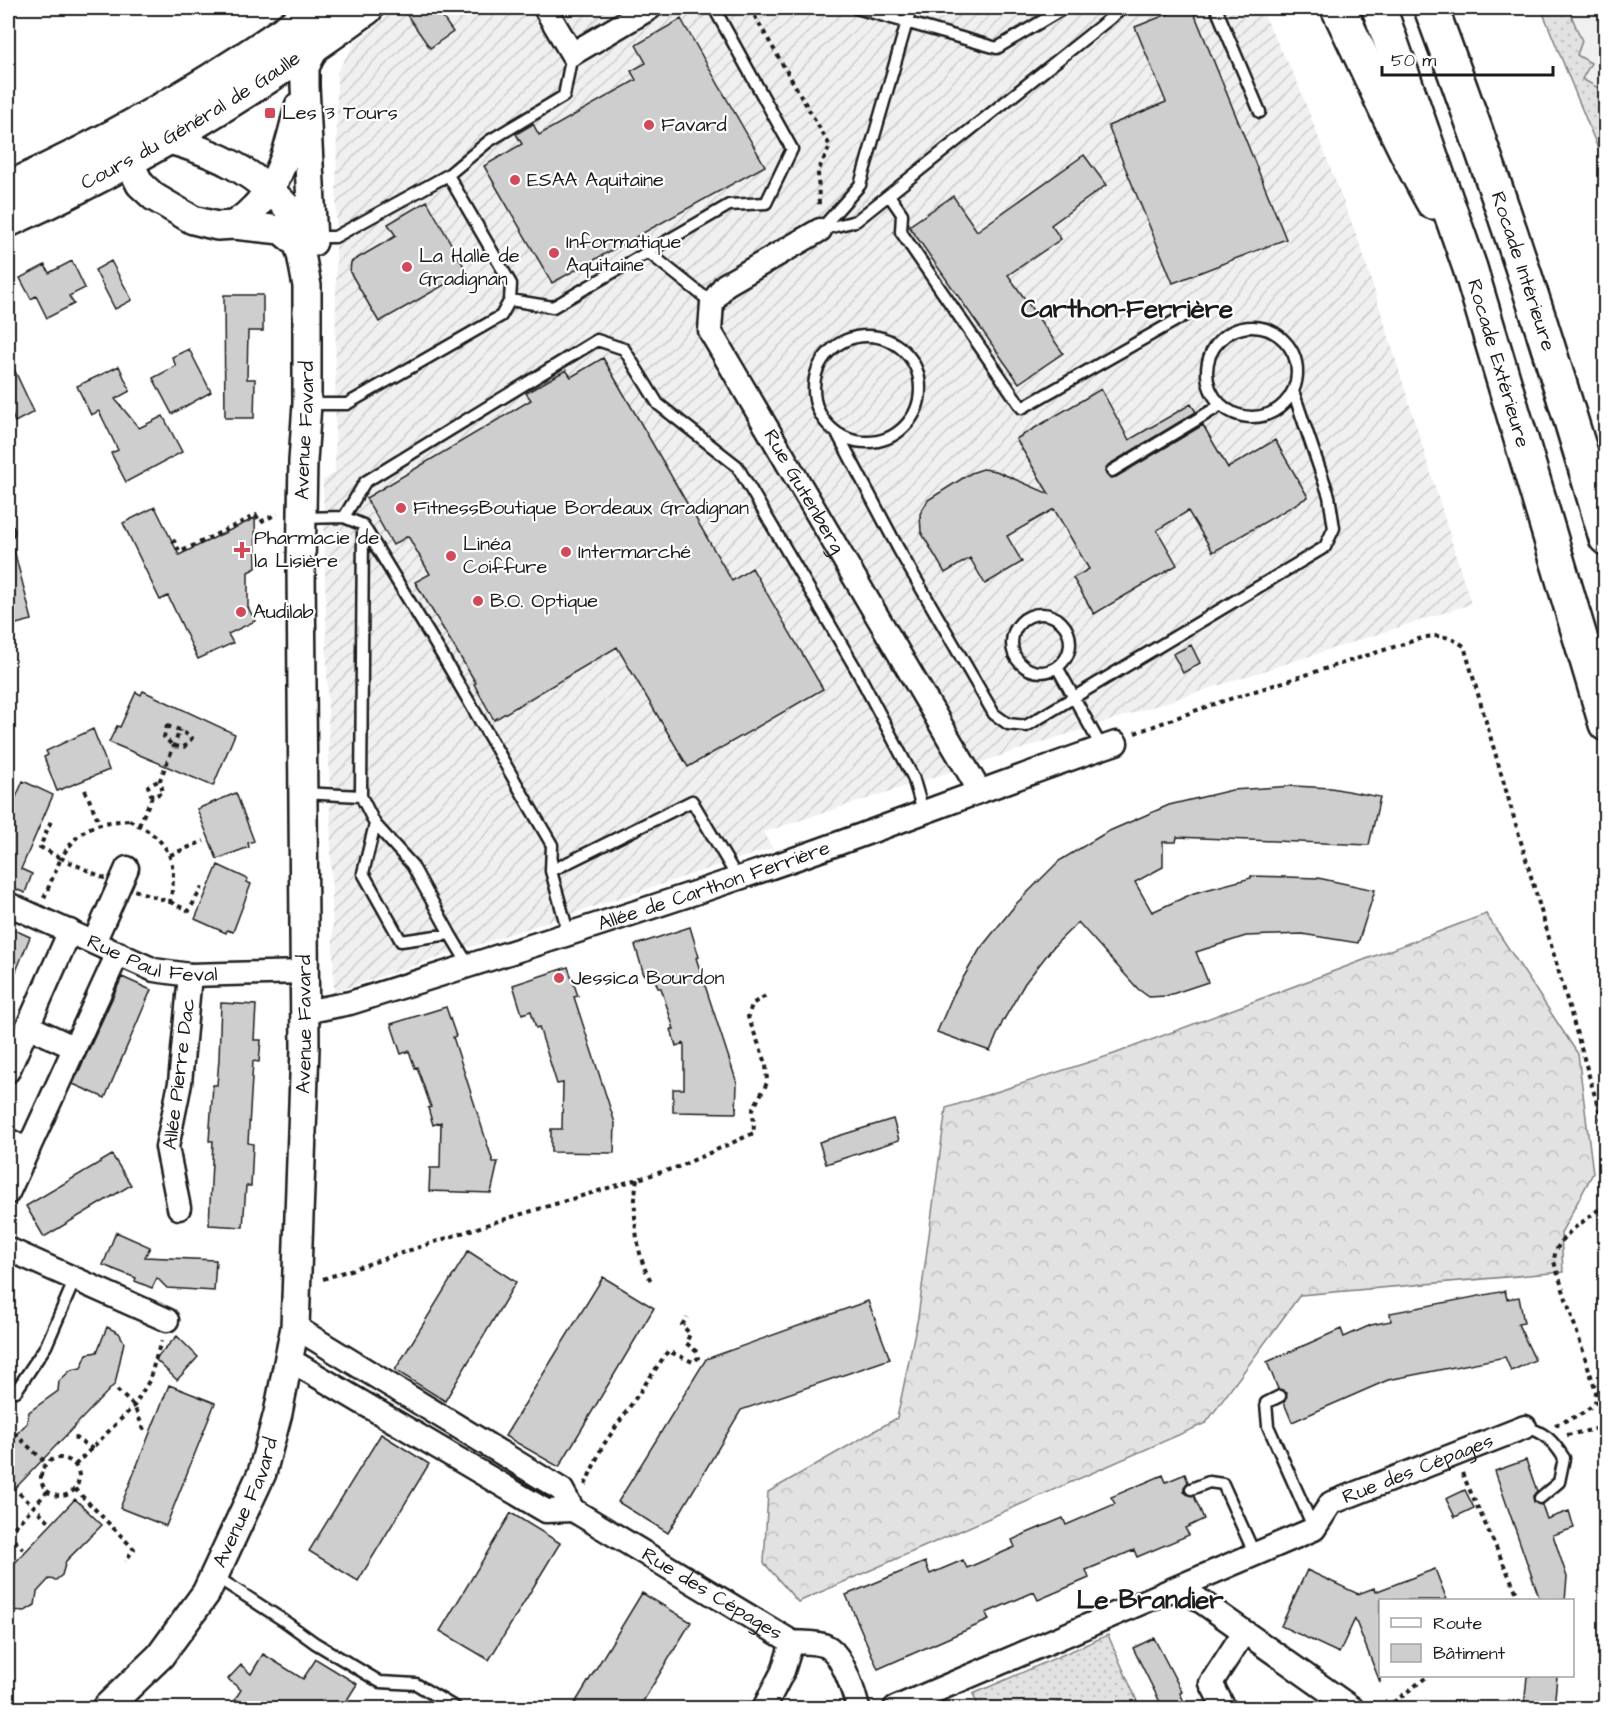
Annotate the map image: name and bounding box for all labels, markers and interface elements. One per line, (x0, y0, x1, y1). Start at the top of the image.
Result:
scale bar (1382, 39, 1553, 77)
street label: Cours du Général de Gaulle (76, 44, 306, 197)
text: 50 m (1391, 48, 1436, 73)
place label: Les 3 Tours (282, 99, 398, 127)
marker: Les 3 Tours (263, 106, 277, 120)
place label: Favard (661, 111, 727, 139)
marker: Favard (642, 118, 656, 132)
place label: ESAA Aquitaine (527, 166, 664, 194)
marker: ESAA Aquitaine (508, 173, 522, 187)
street label: Rocade Intérieure (1484, 188, 1563, 355)
place label: Informatique Aquitaine (566, 228, 681, 279)
place label: La Halle de Gradignan (419, 242, 520, 294)
marker: Informatique Aquitaine (547, 246, 561, 260)
marker: La Halle de Gradignan (400, 260, 414, 274)
street label: Rocade Extérieure (1460, 276, 1537, 451)
district label: Carthon-Ferrière (1021, 291, 1233, 327)
street label: Avenue Favard (288, 361, 321, 500)
street label: Rue Gutenberg (757, 424, 851, 559)
place label: FitnessBoutique Bordeaux Gradignan (413, 494, 749, 523)
marker: FitnessBoutique Bordeaux Gradignan (394, 501, 408, 515)
place label: Pharmacie de la Lisière (254, 524, 379, 575)
place label: Linéa Coiffure (463, 530, 547, 581)
place label: Intermarché (578, 538, 691, 566)
marker: Pharmacie de la Lisière (235, 543, 249, 557)
marker: Intermarché (559, 545, 573, 559)
marker: Linéa Coiffure (444, 549, 458, 563)
place label: B.O. Optique (490, 587, 598, 615)
marker: B.O. Optique (471, 594, 485, 608)
place label: Audilab (253, 598, 314, 626)
marker: Audilab (234, 605, 248, 619)
street label: Allée de Carthon Ferrière (594, 834, 834, 938)
street label: Rue Paul Feval (82, 928, 218, 989)
street label: Avenue Favard (289, 955, 319, 1094)
place label: Jessica Bourdon (571, 964, 725, 992)
marker: Jessica Bourdon (552, 971, 566, 985)
street label: Allée Pierre Dac (156, 996, 202, 1151)
street label: Rue des Cépages (1338, 1427, 1497, 1511)
street label: Avenue Favard (206, 1435, 285, 1572)
street label: Rue des Cépages (636, 1541, 788, 1647)
district label: Le Brandier (1076, 1582, 1224, 1618)
legend (1379, 1599, 1574, 1677)
text: Route (1433, 1611, 1482, 1636)
text: Bâtiment (1433, 1641, 1506, 1666)

